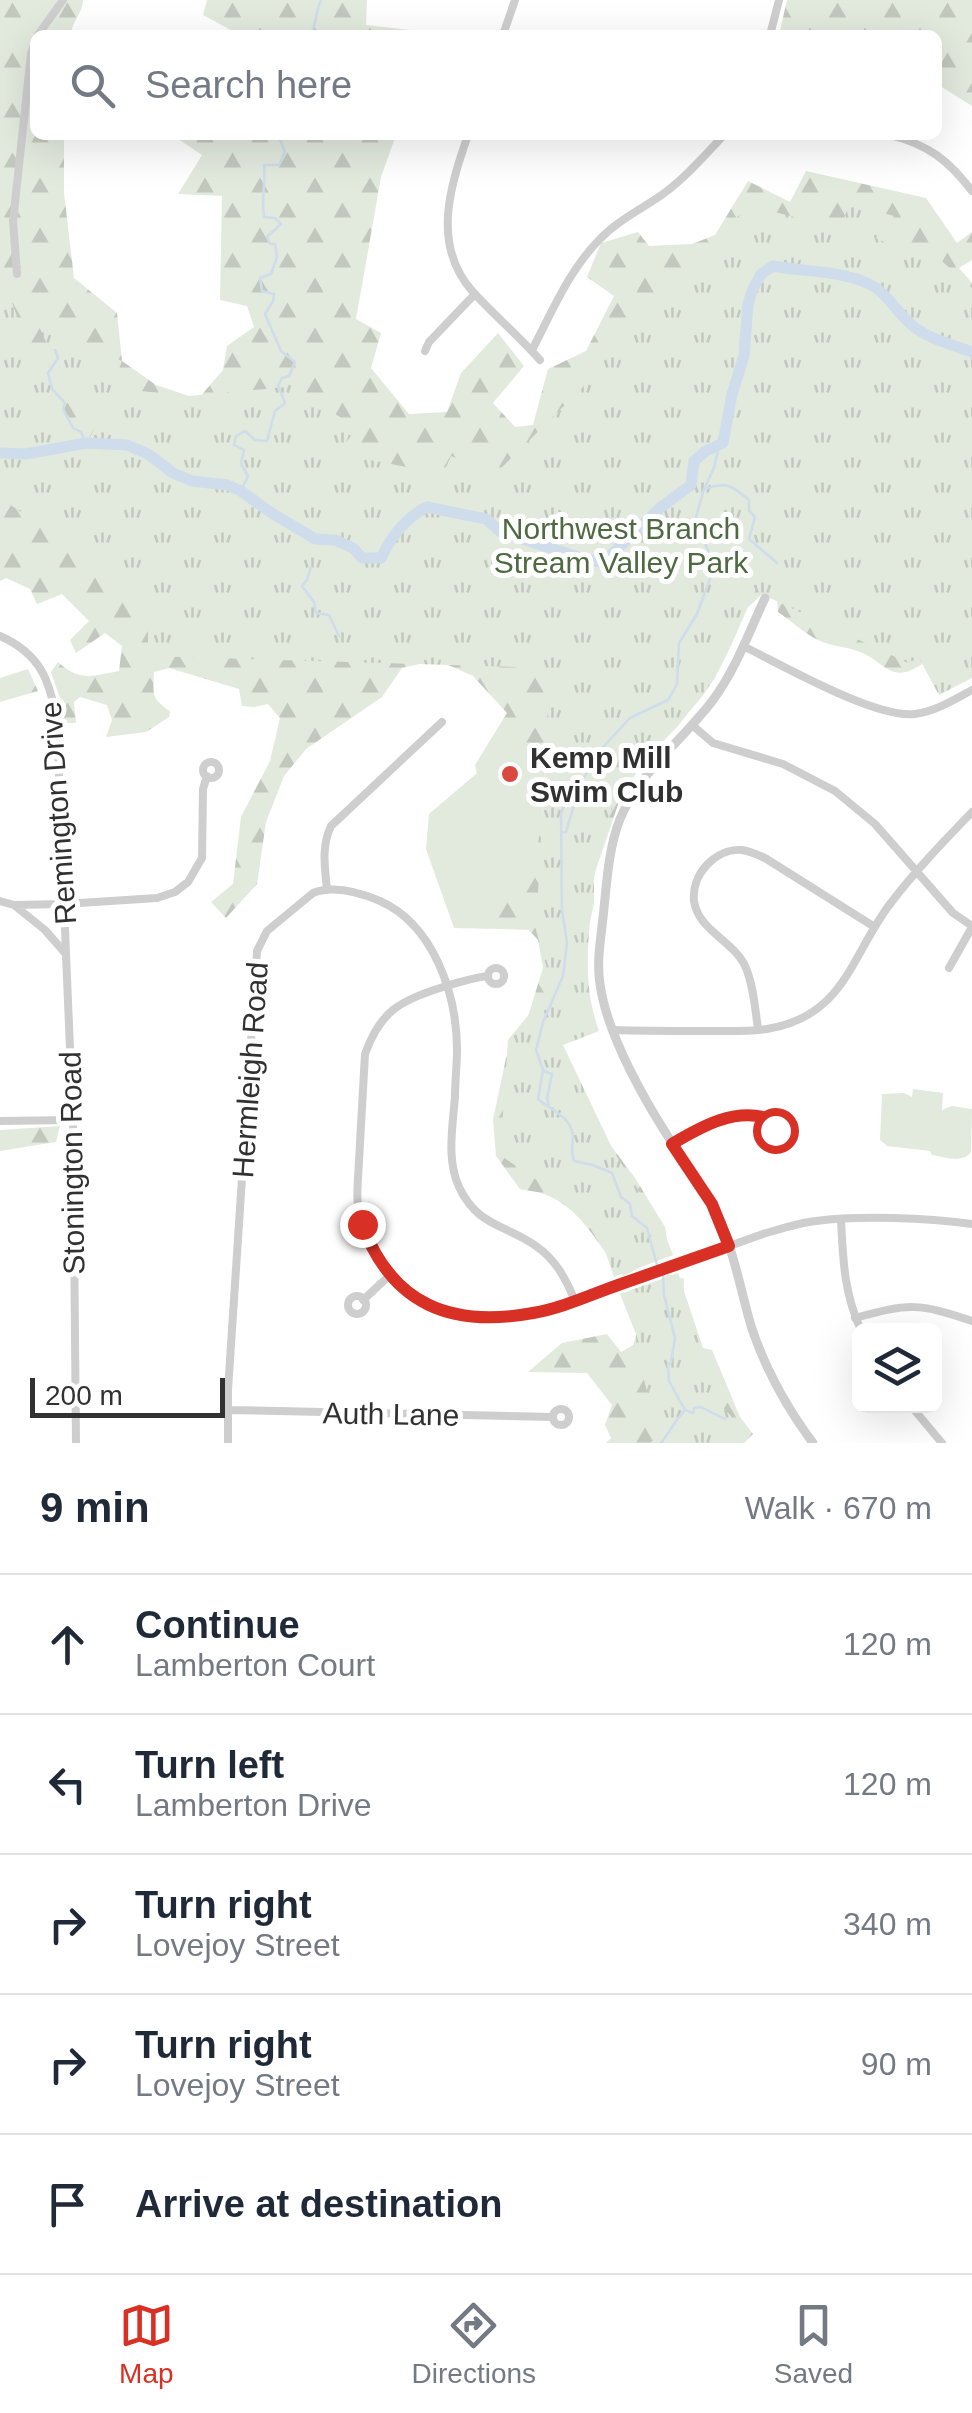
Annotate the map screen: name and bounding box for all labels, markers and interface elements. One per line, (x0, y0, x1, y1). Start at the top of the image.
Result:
search box (30, 30, 942, 140)
icon: search (65, 58, 120, 113)
text: Search here (145, 64, 352, 106)
park label: Northwest Branch Stream Valley Park (494, 512, 749, 579)
street label: Remington Drive (34, 700, 82, 926)
place label: Kemp Mill Swim Club (530, 741, 683, 808)
marker: Kemp Mill Swim Club (499, 763, 521, 785)
street label: Hermleigh Road (226, 961, 274, 1179)
street label: Stonington Road (54, 1051, 90, 1275)
route start (753, 1108, 799, 1154)
route end (340, 1202, 386, 1248)
map controls (852, 1323, 942, 1413)
button: layers (852, 1323, 942, 1413)
scale bar (30, 1373, 225, 1418)
text: 200 m (45, 1380, 123, 1411)
street label: Auth Lane (322, 1396, 460, 1432)
text: 9 min (40, 1484, 150, 1531)
text: Walk · 670 m (745, 1490, 932, 1526)
text: Continue (135, 1604, 300, 1646)
icon: ahead (40, 1617, 95, 1672)
text: 120 m (843, 1626, 932, 1662)
text: Lamberton Court (135, 1647, 375, 1683)
text: Turn left (135, 1744, 284, 1786)
icon: left (40, 1757, 95, 1812)
text: 120 m (843, 1766, 932, 1802)
text: Lamberton Drive (135, 1787, 372, 1823)
text: Turn right (135, 1884, 312, 1926)
icon: right (40, 1897, 95, 1952)
text: 340 m (843, 1906, 932, 1942)
text: Lovejoy Street (135, 1927, 340, 1963)
text: Turn right (135, 2024, 312, 2066)
icon: right (40, 2037, 95, 2092)
text: 90 m (861, 2046, 932, 2082)
text: Lovejoy Street (135, 2067, 340, 2103)
icon: arrive (40, 2177, 95, 2232)
text: Arrive at destination (135, 2183, 502, 2225)
tab: Map (119, 2298, 174, 2390)
tab: Directions (412, 2298, 536, 2390)
tab: Saved (774, 2298, 853, 2390)

